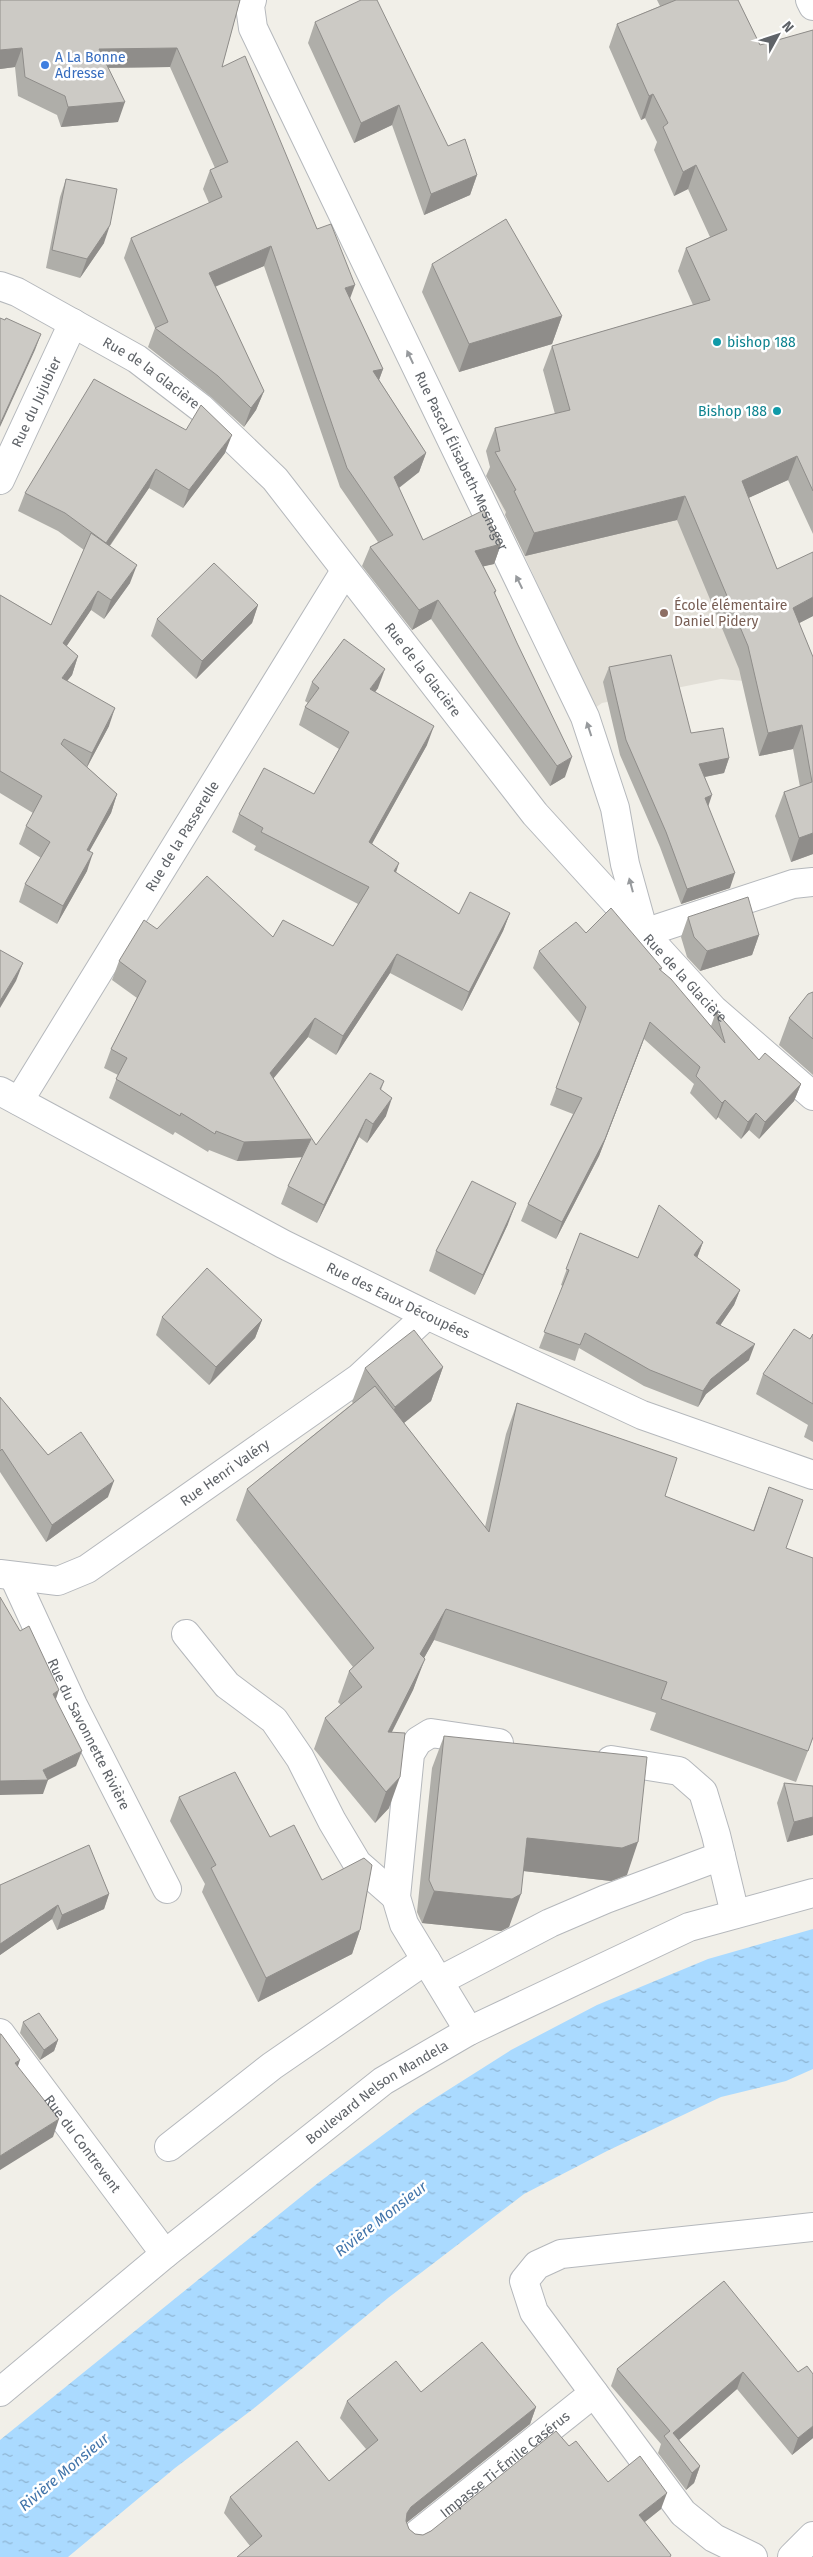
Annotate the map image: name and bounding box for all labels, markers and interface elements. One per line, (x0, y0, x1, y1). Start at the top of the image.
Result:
north arrow (753, 10, 803, 60)
text: N (778, 18, 797, 36)
place label: A La Bonne Adresse (55, 49, 126, 82)
marker: A La Bonne Adresse (39, 59, 51, 71)
street label: Rue de la Glacière (100, 333, 203, 412)
place label: bishop 188 (727, 334, 796, 351)
marker: bishop 188 (711, 336, 723, 348)
one-way arrow (406, 350, 414, 364)
street label: Rue du Jujubier (8, 353, 65, 450)
street label: Rue Pascal Élisabeth-Mesnager (411, 369, 512, 554)
place label: Bishop 188 (698, 403, 767, 420)
marker: Bishop 188 (771, 405, 783, 417)
one-way arrow (515, 575, 523, 589)
place label: École élémentaire Daniel Pidery (674, 596, 787, 630)
marker: École élémentaire Daniel Pidery (658, 607, 670, 619)
street label: Rue de la Glacière (381, 619, 465, 720)
one-way arrow (584, 721, 592, 736)
street label: Rue de la Passerelle (141, 778, 222, 895)
one-way arrow (627, 878, 635, 893)
street label: Rue de la Glacière (640, 930, 730, 1026)
street label: Rue des Eaux Découpées (324, 1258, 473, 1343)
street label: Rue Henri Valéry (177, 1435, 273, 1510)
street label: Rue du Savonnette Rivière (44, 1656, 134, 1813)
street label: Boulevard Nelson Mandela (302, 2037, 451, 2148)
street label: Rue du Contrevent (41, 2091, 125, 2197)
water label: Rivière Monsieur (332, 2177, 431, 2260)
street label: Impasse Ti-Émile Casérus (437, 2407, 573, 2521)
water label: Rivière Monsieur (16, 2428, 113, 2515)

